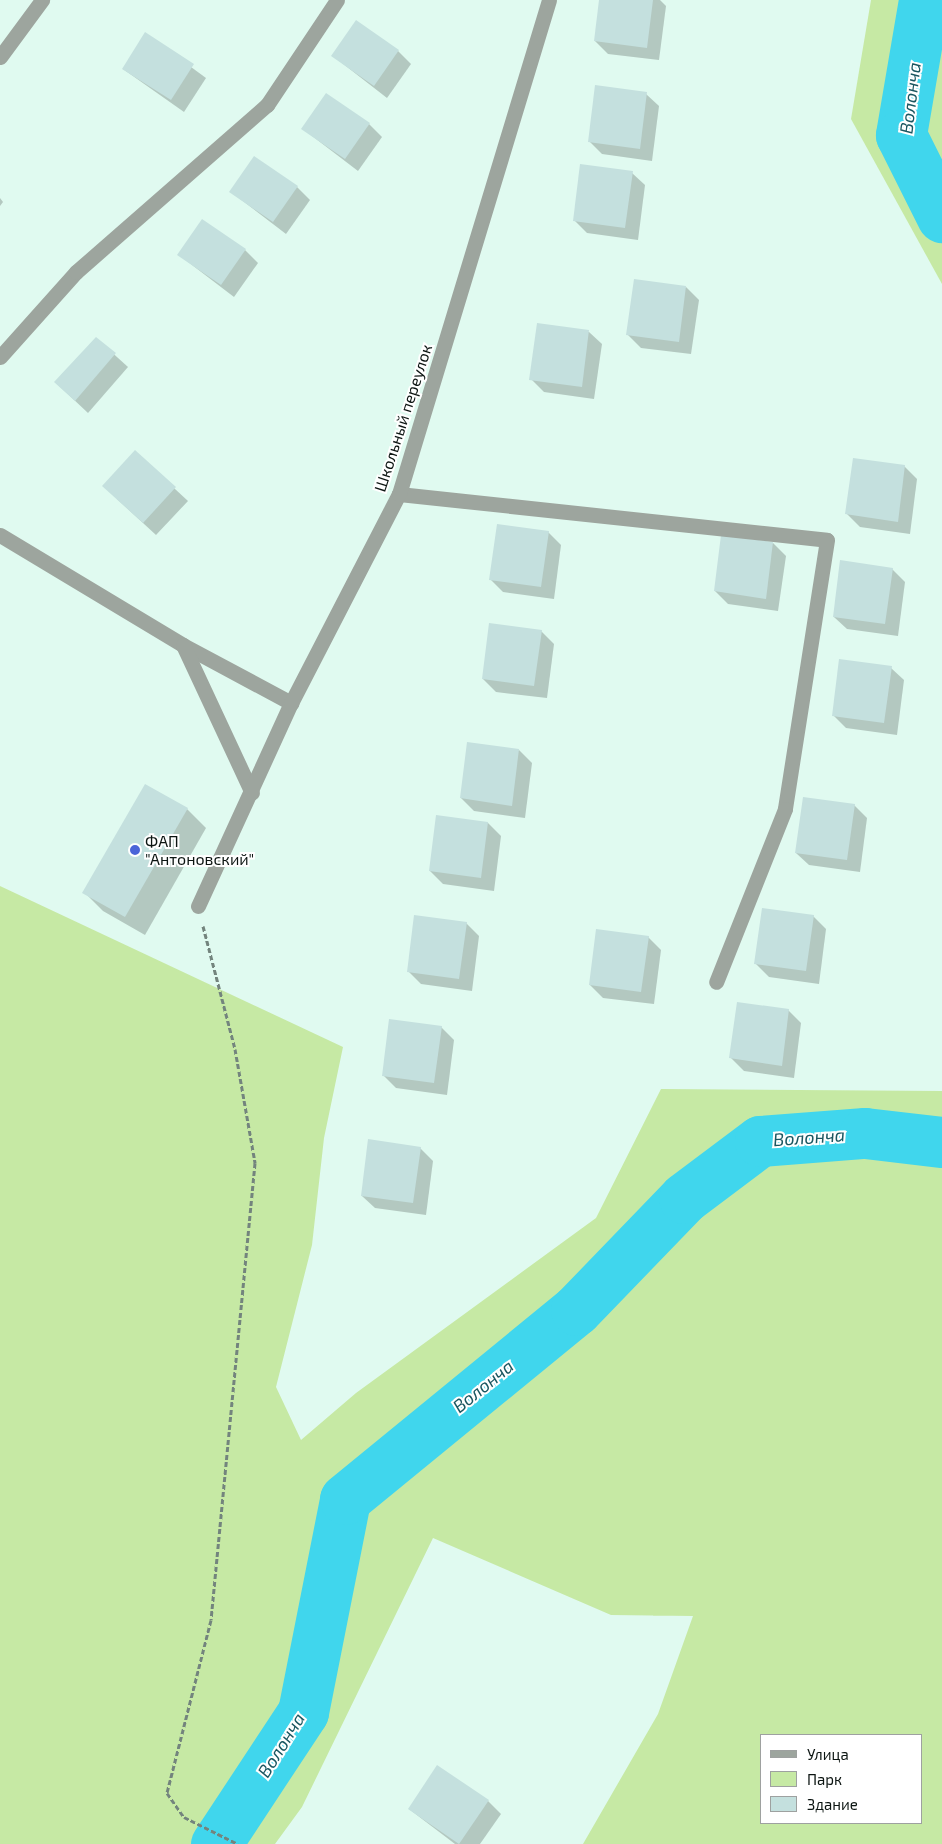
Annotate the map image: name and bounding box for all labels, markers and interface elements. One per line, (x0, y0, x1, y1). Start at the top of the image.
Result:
water label: Волонча (895, 61, 925, 135)
street label: Школьный переулок (370, 342, 436, 494)
place label: ФАП "Антоновский" (145, 831, 254, 869)
marker: ФАП "Антоновский" (129, 844, 141, 856)
water label: Волонча (772, 1124, 846, 1150)
water label: Волонча (448, 1355, 518, 1417)
water label: Волонча (253, 1709, 309, 1781)
legend (760, 1734, 922, 1824)
text: Улица (807, 1745, 849, 1763)
text: Парк (807, 1770, 842, 1788)
text: Здание (807, 1795, 858, 1813)

